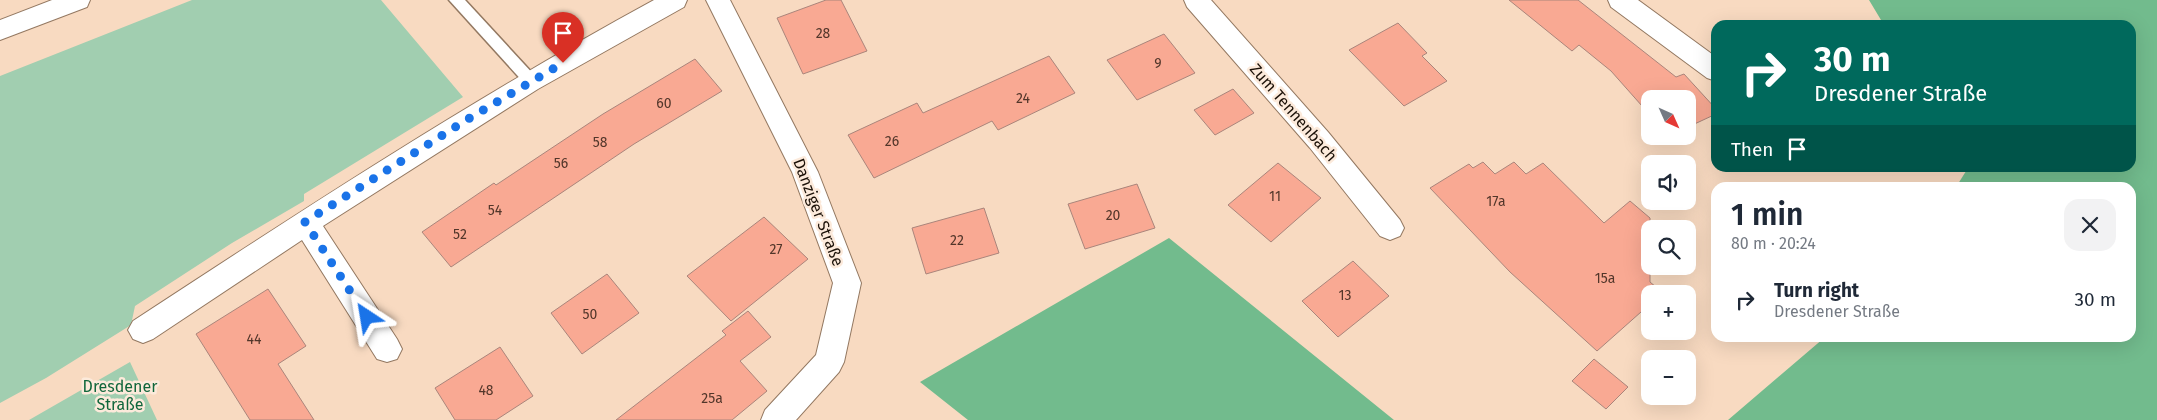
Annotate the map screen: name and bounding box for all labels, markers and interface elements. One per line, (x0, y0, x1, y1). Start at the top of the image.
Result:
pin (542, 12, 584, 63)
icon: arrive (549, 19, 577, 47)
house number: 28 (816, 25, 831, 42)
text: 30 m (1814, 38, 1891, 80)
icon: right (1731, 40, 1796, 105)
house number: 9 (1154, 55, 1162, 72)
street label: Zum Tennenbach (1246, 60, 1341, 165)
text: Dresdener Straße (1814, 80, 1987, 107)
house number: 24 (1016, 90, 1031, 107)
north arrow (1641, 90, 1696, 145)
map controls (1641, 90, 1696, 405)
house number: 60 (656, 95, 672, 112)
house number: 26 (885, 133, 899, 150)
house number: 58 (593, 134, 608, 151)
icon: arrive (1783, 135, 1811, 163)
text: Then (1731, 138, 1773, 161)
house number: 56 (554, 155, 568, 172)
button: sound (1641, 155, 1696, 210)
street label: Danziger Straße (789, 156, 848, 269)
house number: 11 (1269, 188, 1281, 205)
house number: 17a (1486, 193, 1506, 210)
text: 1 min (1731, 197, 1803, 233)
button: close (2064, 199, 2116, 251)
house number: 54 (488, 202, 503, 219)
house number: 20 (1106, 207, 1121, 224)
button: search (1641, 220, 1696, 275)
house number: 52 (453, 226, 467, 243)
house number: 22 (950, 232, 964, 249)
text: 80 m · 20:24 (1731, 234, 1816, 253)
house number: 27 (769, 241, 783, 258)
house number: 15a (1595, 270, 1615, 287)
text: Turn right (1774, 279, 1859, 302)
button: + (1641, 285, 1696, 340)
icon: right (1731, 286, 1759, 314)
house number: 13 (1338, 287, 1352, 304)
text: 30 m (2075, 288, 2116, 311)
position arrow (340, 290, 392, 342)
text: Dresdener Straße (1774, 302, 1900, 321)
house number: 50 (583, 306, 598, 323)
house number: 44 (247, 331, 262, 348)
button: − (1641, 350, 1696, 405)
park label: Dresdener Straße (83, 377, 158, 414)
house number: 48 (478, 382, 494, 399)
house number: 25a (701, 390, 723, 407)

